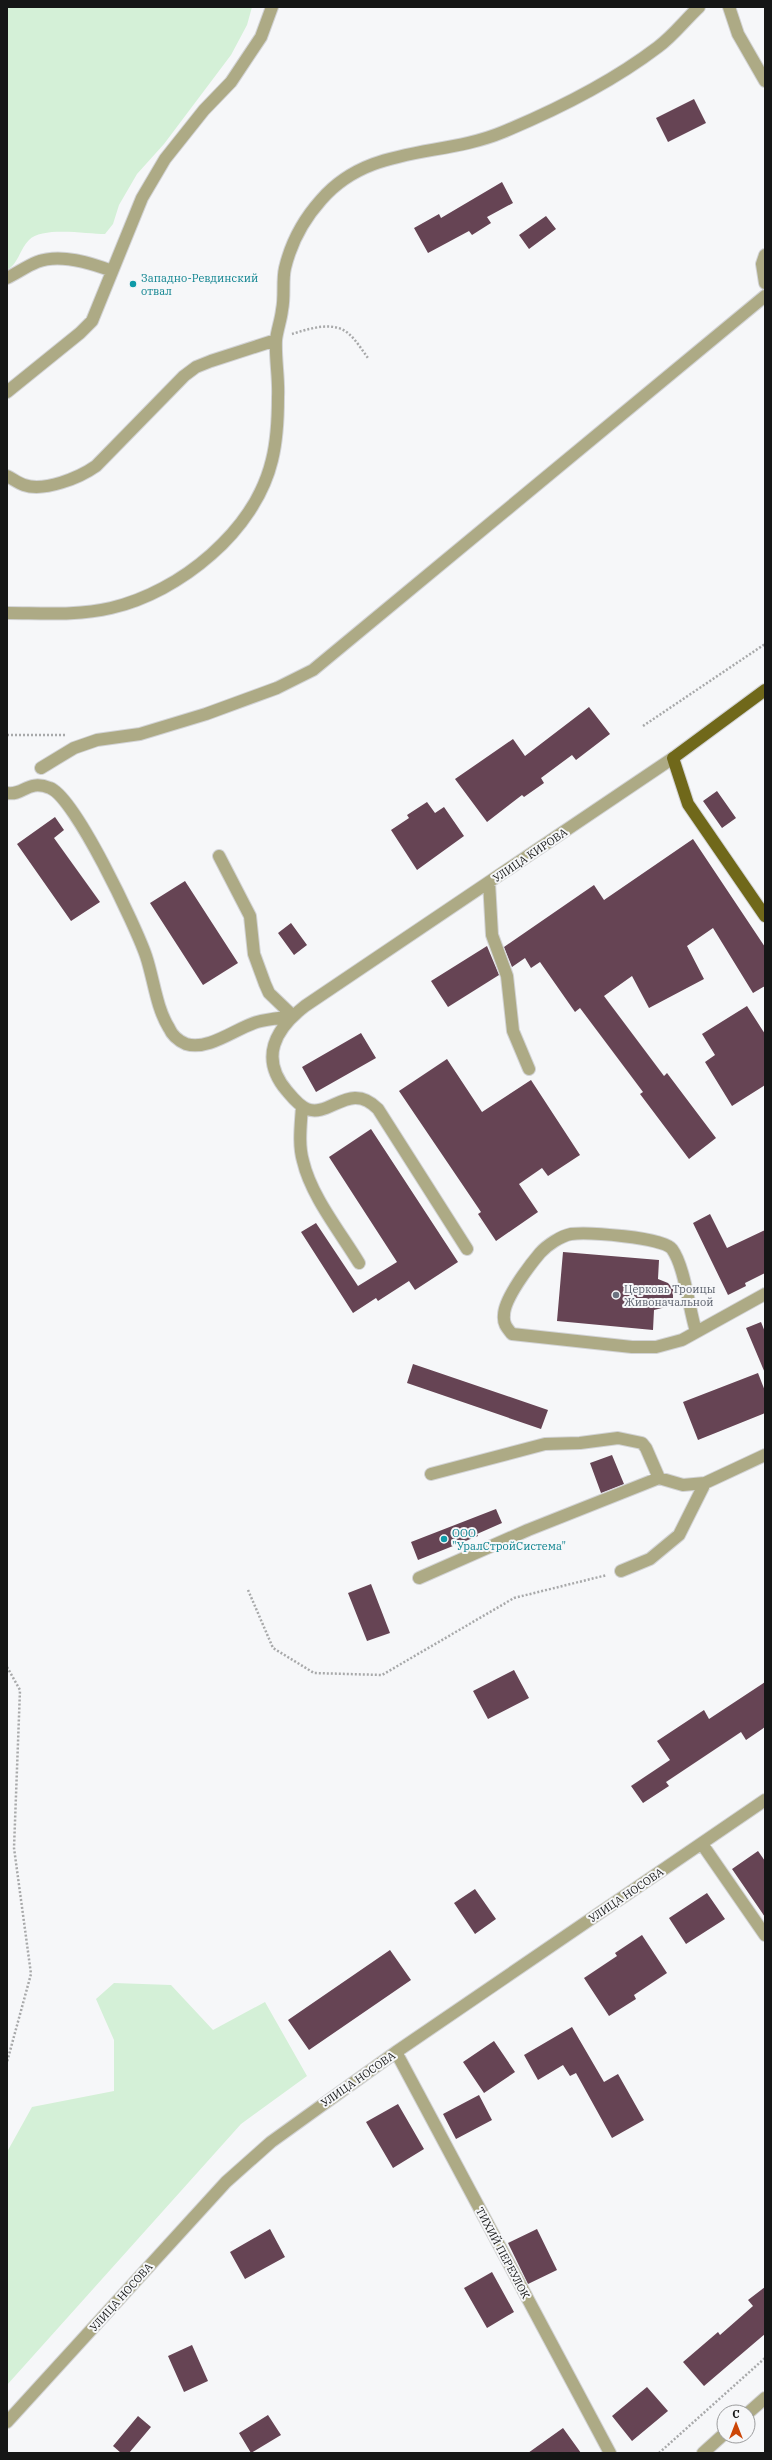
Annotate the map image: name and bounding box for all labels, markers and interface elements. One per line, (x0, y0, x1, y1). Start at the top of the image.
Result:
place label: Западно-Ревдинский отвал (141, 271, 258, 298)
marker: Западно-Ревдинский отвал (128, 279, 138, 289)
street label: УЛИЦА КИРОВА (490, 825, 570, 885)
place label: Церковь Троицы Живоначальной (624, 1282, 716, 1309)
marker: Церковь Троицы Живоначальной (611, 1290, 621, 1300)
place label: ООО "УралСтройСистема" (452, 1526, 566, 1553)
marker: ООО "УралСтройСистема" (439, 1534, 449, 1544)
street label: УЛИЦА НОСОВА (586, 1865, 667, 1925)
street label: УЛИЦА НОСОВА (318, 2048, 398, 2110)
street label: ТИХИЙ ПЕРЕУЛОК (473, 2205, 533, 2302)
street label: УЛИЦА НОСОВА (87, 2260, 156, 2334)
north arrow (716, 2404, 756, 2444)
text: С (732, 2407, 740, 2421)

